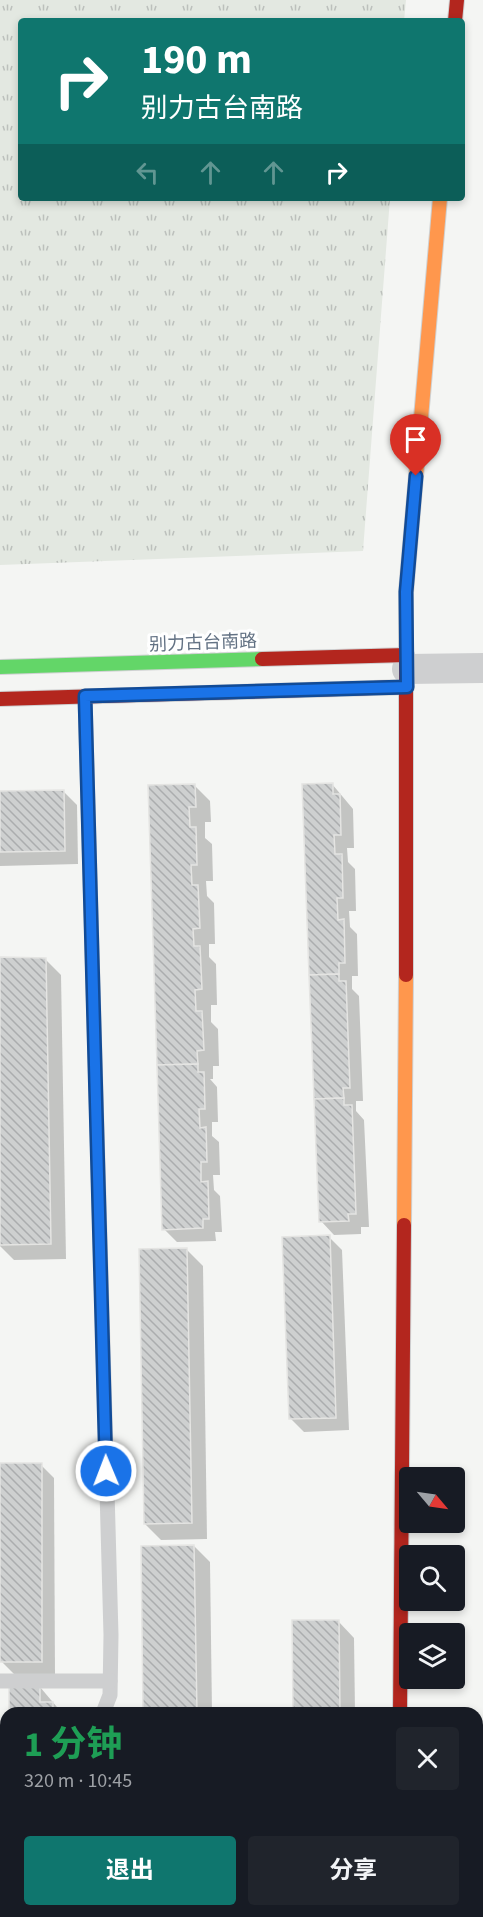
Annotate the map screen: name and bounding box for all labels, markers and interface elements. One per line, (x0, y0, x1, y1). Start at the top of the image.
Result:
text: 190 m (141, 30, 252, 90)
icon: right (42, 42, 120, 120)
text: 别力古台南路 (141, 89, 303, 128)
icon: left (131, 156, 164, 189)
icon: ahead (194, 156, 227, 189)
icon: ahead (257, 156, 290, 189)
icon: right (320, 156, 353, 189)
pin (390, 414, 441, 476)
icon: arrive (399, 423, 432, 456)
street label: 别力古台南路 (149, 629, 257, 657)
position arrow (74, 1439, 138, 1503)
north arrow (399, 1467, 465, 1533)
map controls (399, 1467, 465, 1689)
button: search (399, 1545, 465, 1611)
button: layers (399, 1623, 465, 1689)
text: 1 分钟 (24, 1719, 122, 1770)
button: close (396, 1727, 459, 1790)
text: 320 m · 10:45 (24, 1767, 132, 1795)
button: 退出 (24, 1836, 236, 1905)
button: 分享 (248, 1836, 459, 1905)

